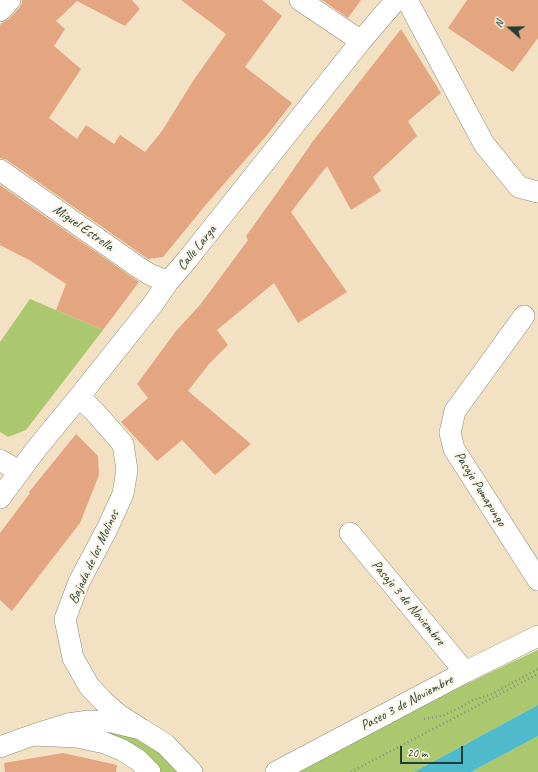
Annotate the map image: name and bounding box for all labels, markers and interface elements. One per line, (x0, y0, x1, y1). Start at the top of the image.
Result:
north arrow (490, 8, 530, 48)
text: N (491, 18, 506, 29)
street label: Miguel Estrella (49, 201, 117, 255)
street label: Calle Larga (174, 222, 220, 274)
street label: Pasaje Pumapungo (450, 449, 510, 529)
street label: Bajada de los Molinos (65, 507, 123, 607)
street label: Pasaje 3 de Noviembre (368, 557, 448, 649)
street label: Paseo 3 de Noviembre (358, 672, 456, 734)
scale bar (402, 738, 465, 764)
text: 20 m (407, 745, 427, 761)

